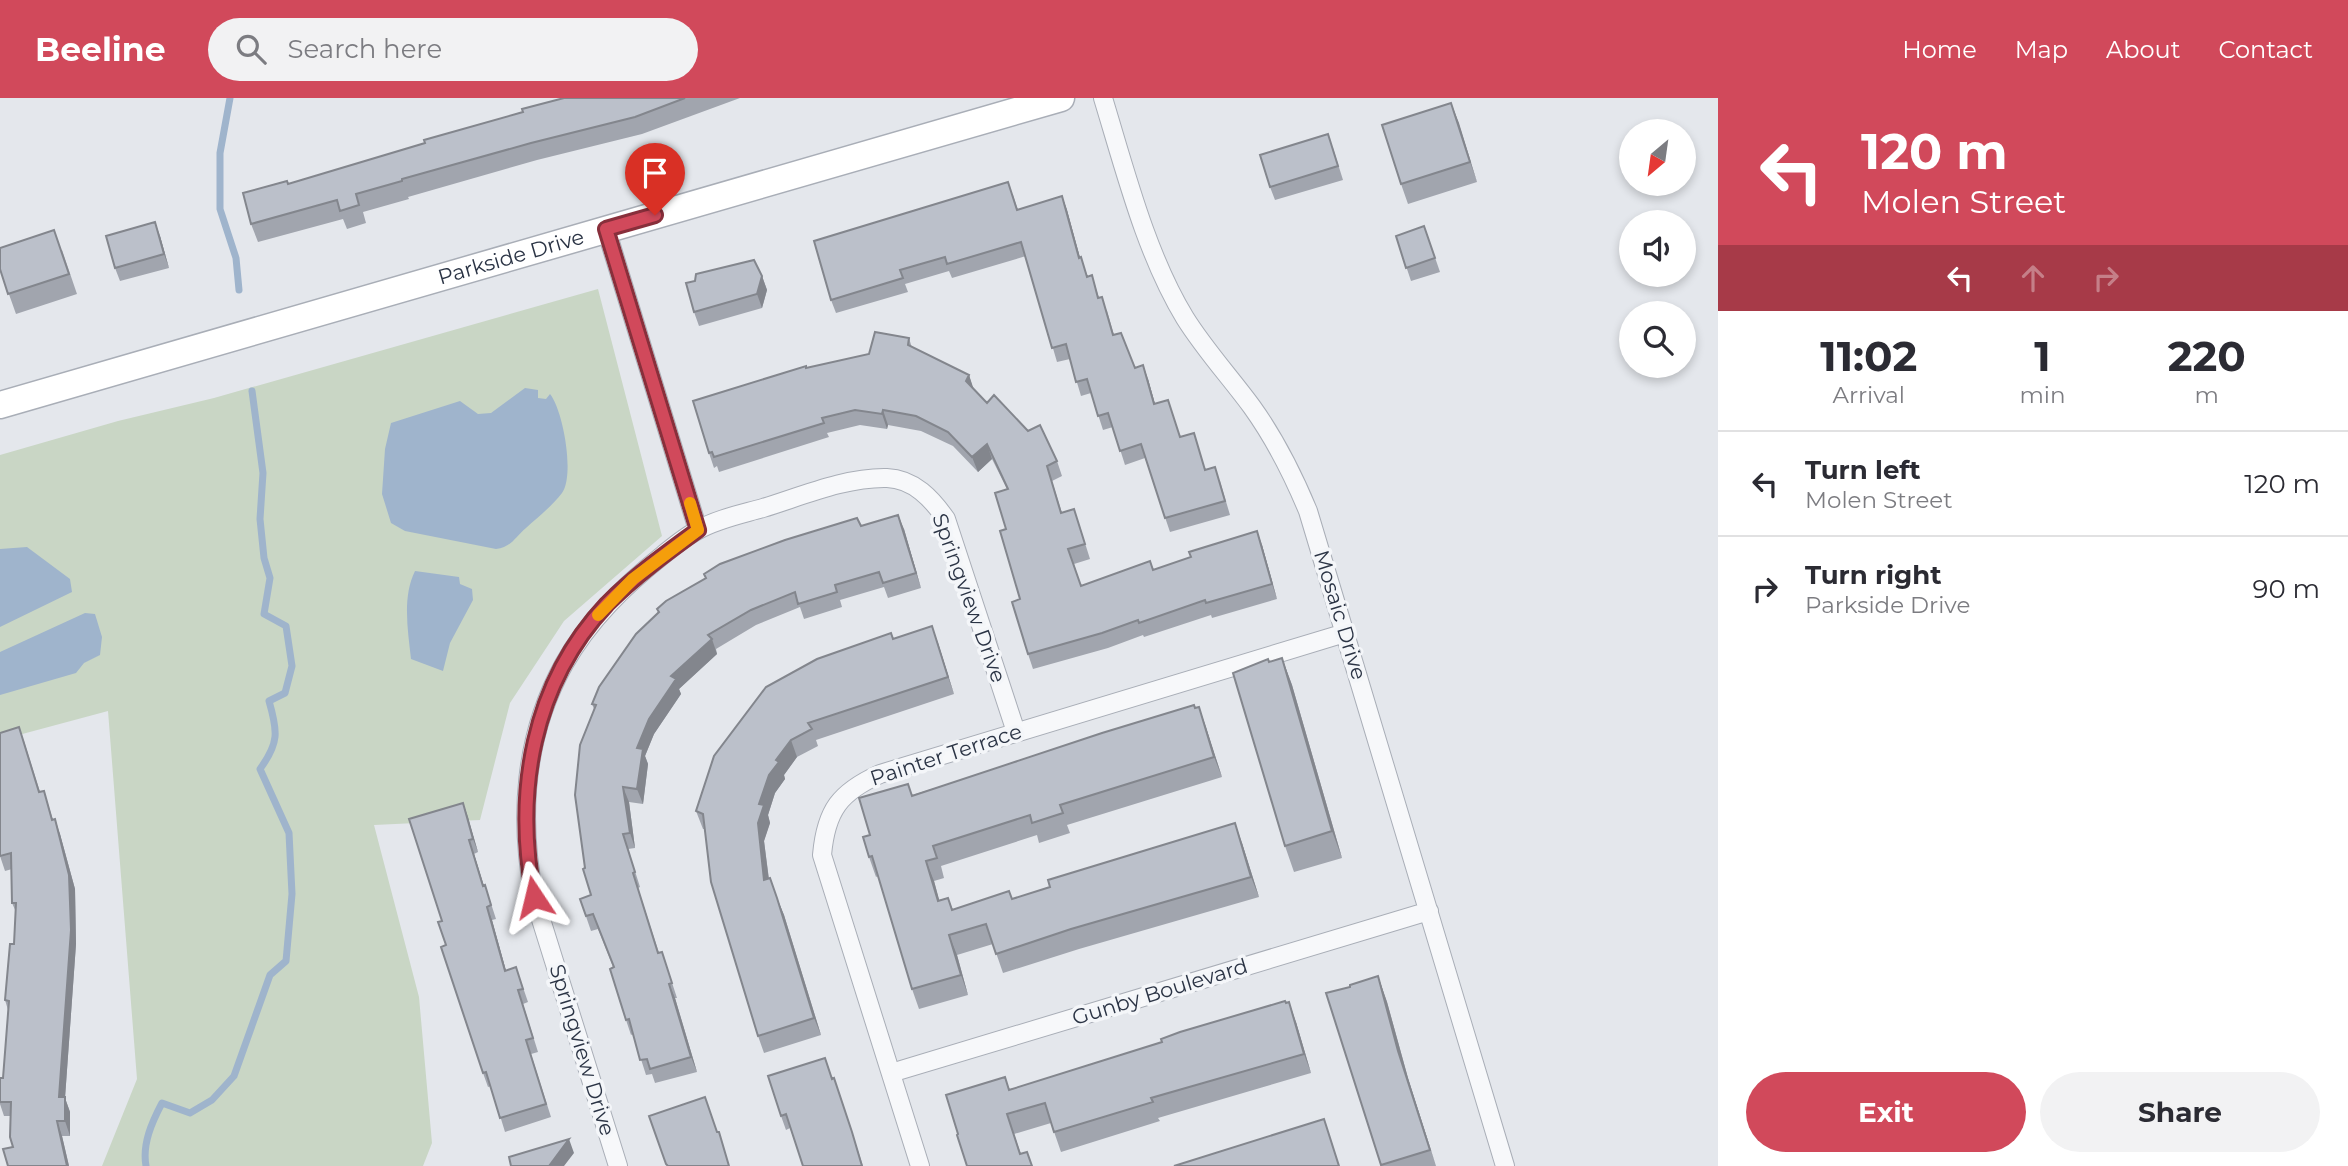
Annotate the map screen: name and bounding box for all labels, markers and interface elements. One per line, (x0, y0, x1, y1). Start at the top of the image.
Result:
search box (208, 18, 698, 81)
text: Beeline (35, 29, 166, 69)
icon: search (232, 30, 270, 68)
text: Search here (288, 33, 442, 65)
text: Home (1902, 35, 1977, 64)
text: Map (2015, 35, 2068, 64)
text: About (2106, 35, 2180, 64)
text: Contact (2218, 35, 2313, 64)
north arrow (1619, 119, 1696, 196)
map controls (1619, 119, 1696, 378)
text: 120 m (1861, 122, 2008, 181)
icon: left (1746, 126, 1837, 217)
pin (625, 143, 685, 215)
icon: arrive (636, 154, 674, 192)
text: Molen Street (1861, 182, 2066, 221)
button: sound (1619, 210, 1696, 287)
street label: Parkside Drive (435, 224, 587, 290)
icon: left (1941, 259, 1979, 297)
icon: ahead (2014, 259, 2052, 297)
icon: right (2087, 259, 2125, 297)
button: search (1619, 301, 1696, 378)
text: 11:02 (1820, 330, 1917, 382)
text: 1 (2034, 330, 2051, 382)
text: 220 (2168, 330, 2246, 382)
text: Arrival (1832, 381, 1905, 409)
text: min (2019, 381, 2066, 409)
text: m (2195, 381, 2219, 409)
text: Turn left (1805, 454, 1921, 486)
icon: left (1746, 465, 1784, 503)
text: 120 m (2244, 468, 2320, 500)
text: Molen Street (1805, 486, 1953, 514)
street label: Springview Drive (927, 510, 1012, 686)
street label: Mosaic Drive (1309, 547, 1372, 683)
text: Turn right (1805, 559, 1941, 591)
icon: right (1746, 570, 1784, 608)
text: 90 m (2253, 573, 2320, 605)
text: Parkside Drive (1805, 591, 1970, 619)
street label: Painter Terrace (867, 718, 1025, 791)
position arrow (497, 860, 571, 934)
street label: Gunby Boulevard (1069, 953, 1251, 1030)
street label: Springview Drive (544, 961, 620, 1139)
button: Exit (1746, 1072, 2026, 1152)
button: Share (2040, 1072, 2320, 1152)

